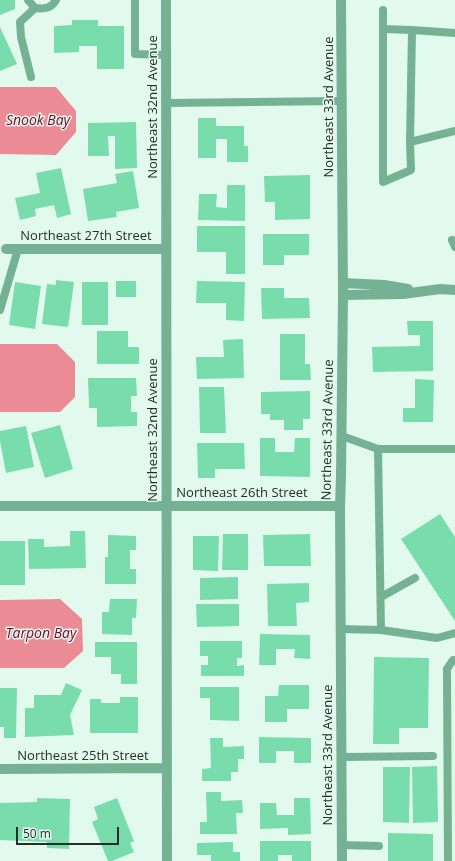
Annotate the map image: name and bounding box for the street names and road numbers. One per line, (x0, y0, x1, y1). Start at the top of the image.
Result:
street label: Northeast 32nd Avenue (145, 35, 161, 179)
street label: Northeast 33rd Avenue (321, 36, 337, 178)
street label: Northeast 27th Street (20, 228, 152, 244)
street label: Northeast 32nd Avenue (145, 358, 161, 502)
street label: Northeast 33rd Avenue (319, 359, 337, 501)
street label: Northeast 26th Street (176, 485, 308, 501)
street label: Northeast 33rd Avenue (320, 684, 336, 826)
street label: Northeast 25th Street (17, 748, 149, 764)

